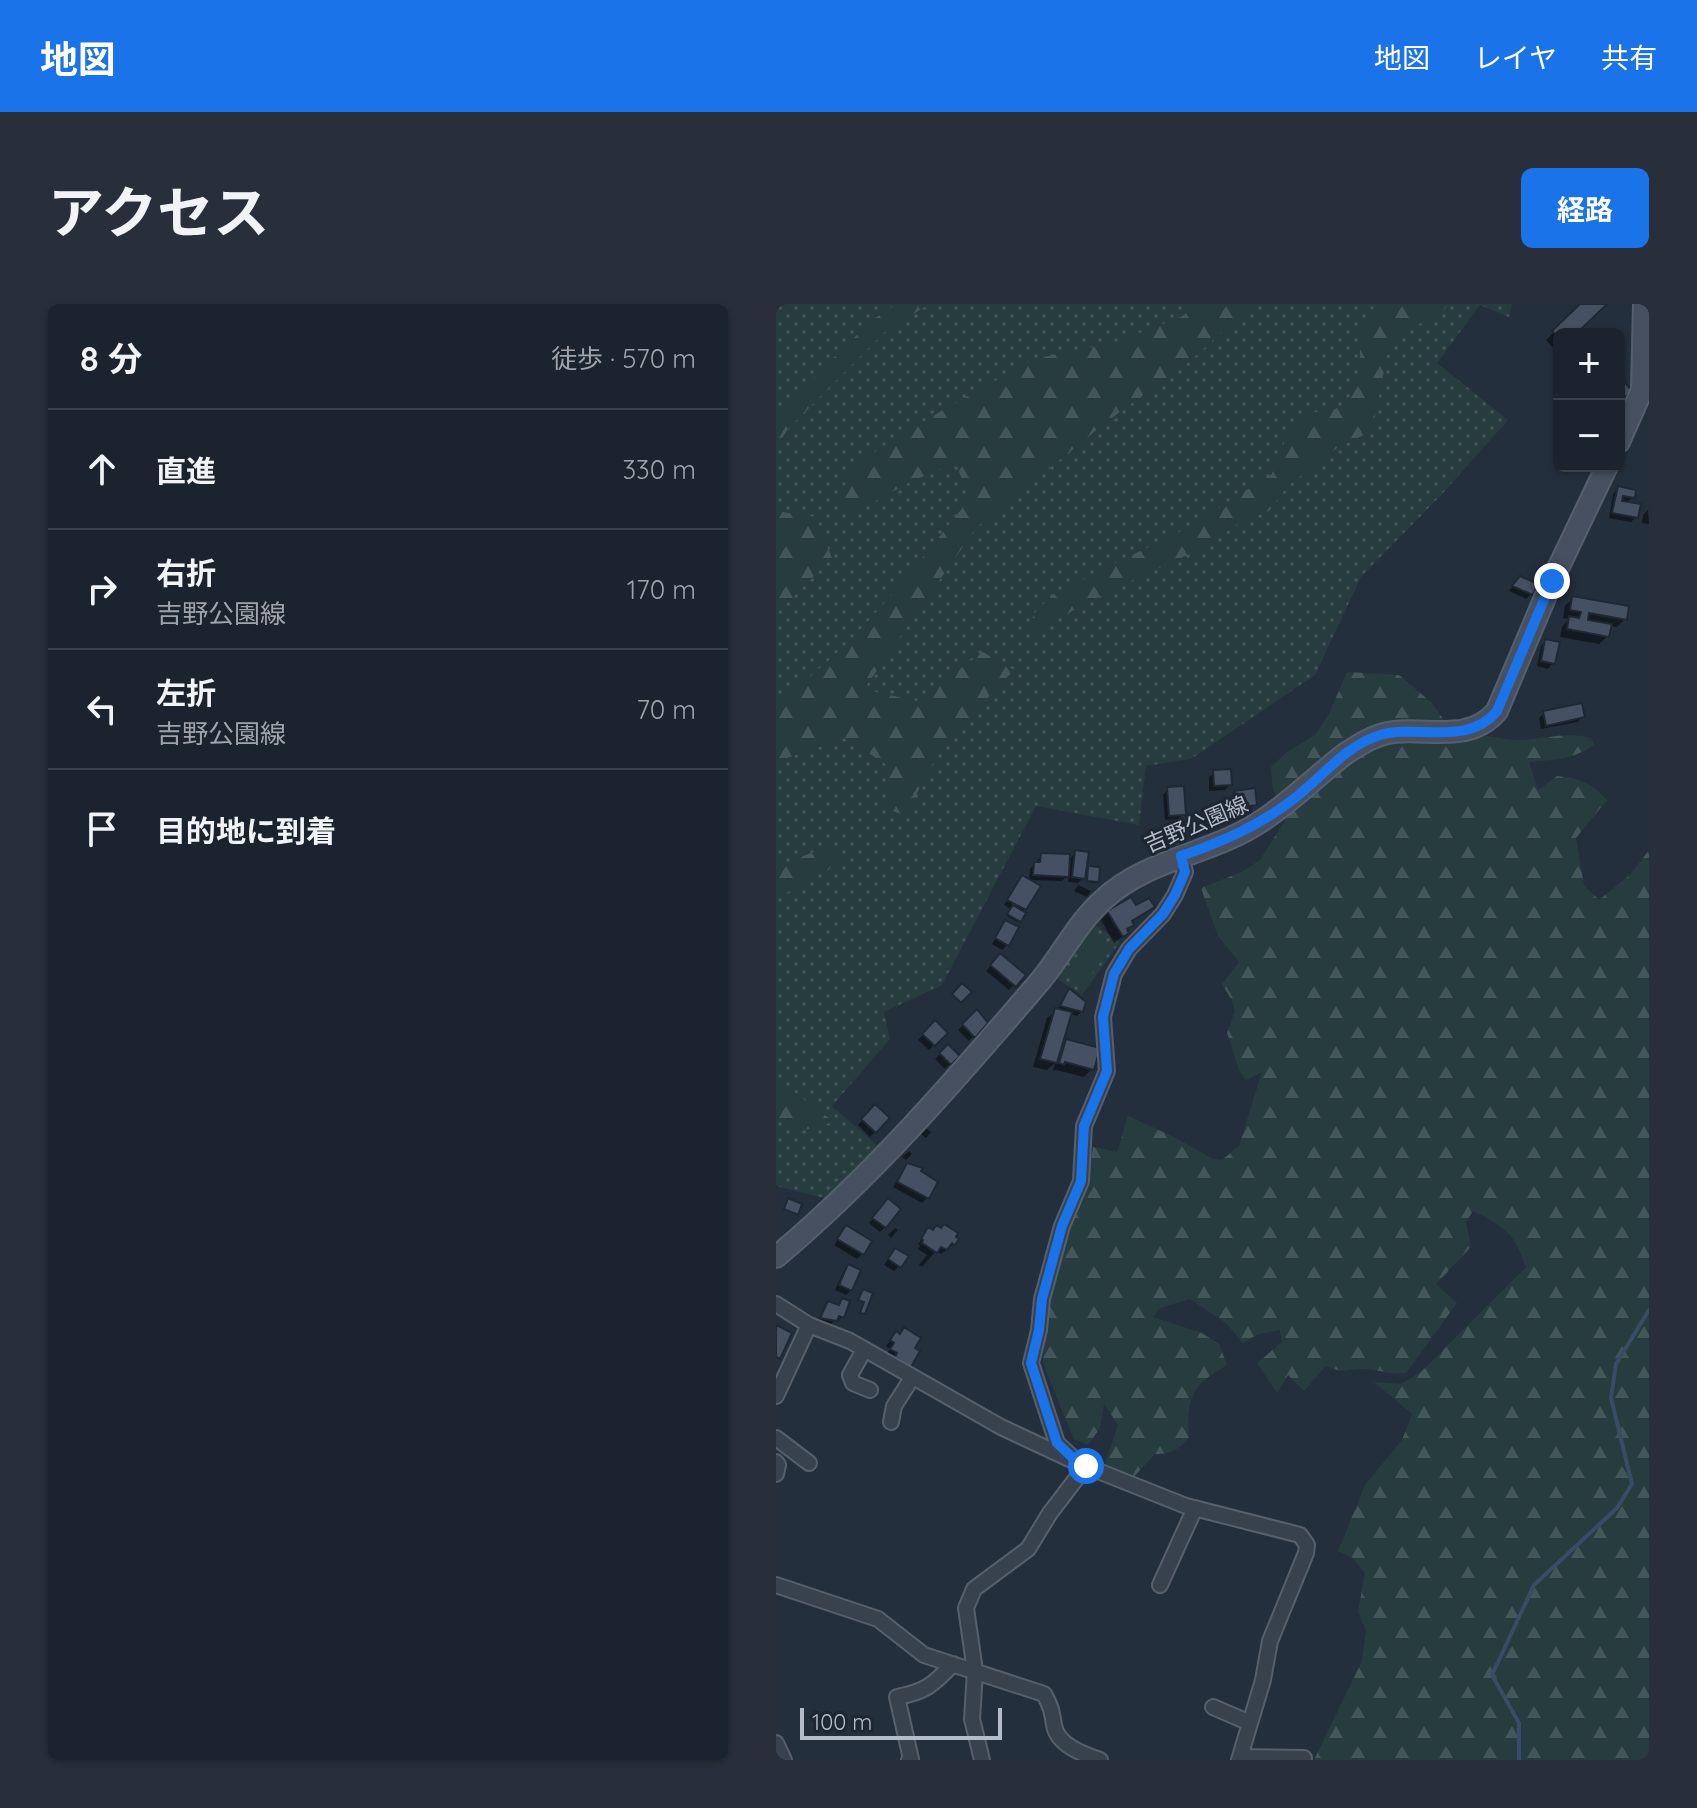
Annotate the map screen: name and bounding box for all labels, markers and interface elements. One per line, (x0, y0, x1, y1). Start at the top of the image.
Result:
text: 地図 (40, 35, 116, 83)
text: 地図 (1374, 40, 1430, 75)
text: レイヤ (1474, 40, 1557, 75)
text: 共有 (1601, 40, 1657, 75)
button: 経路 (1521, 168, 1649, 248)
text: アクセス (48, 177, 269, 247)
map controls (1553, 328, 1625, 472)
button: + (1553, 328, 1625, 400)
text: 8 分 (80, 337, 142, 380)
text: 徒歩 · 570 m (551, 342, 696, 375)
button: − (1553, 400, 1625, 472)
icon: ahead (80, 447, 124, 491)
text: 直進 (156, 452, 216, 490)
text: 330 m (622, 453, 696, 486)
text: 右折 (156, 554, 216, 592)
route end (1534, 563, 1570, 599)
icon: right (80, 567, 124, 611)
text: 170 m (627, 573, 696, 606)
text: 吉野公園線 (156, 597, 286, 630)
text: 左折 (156, 674, 216, 712)
icon: left (80, 687, 124, 731)
text: 70 m (636, 693, 696, 726)
text: 吉野公園線 (156, 717, 286, 750)
street label: 吉野公園線 (1140, 790, 1252, 858)
icon: arrive (80, 807, 124, 851)
text: 目的地に到着 (156, 812, 336, 850)
route start (1068, 1448, 1104, 1484)
scale bar (800, 1704, 1002, 1740)
text: 100 m (812, 1708, 872, 1736)

